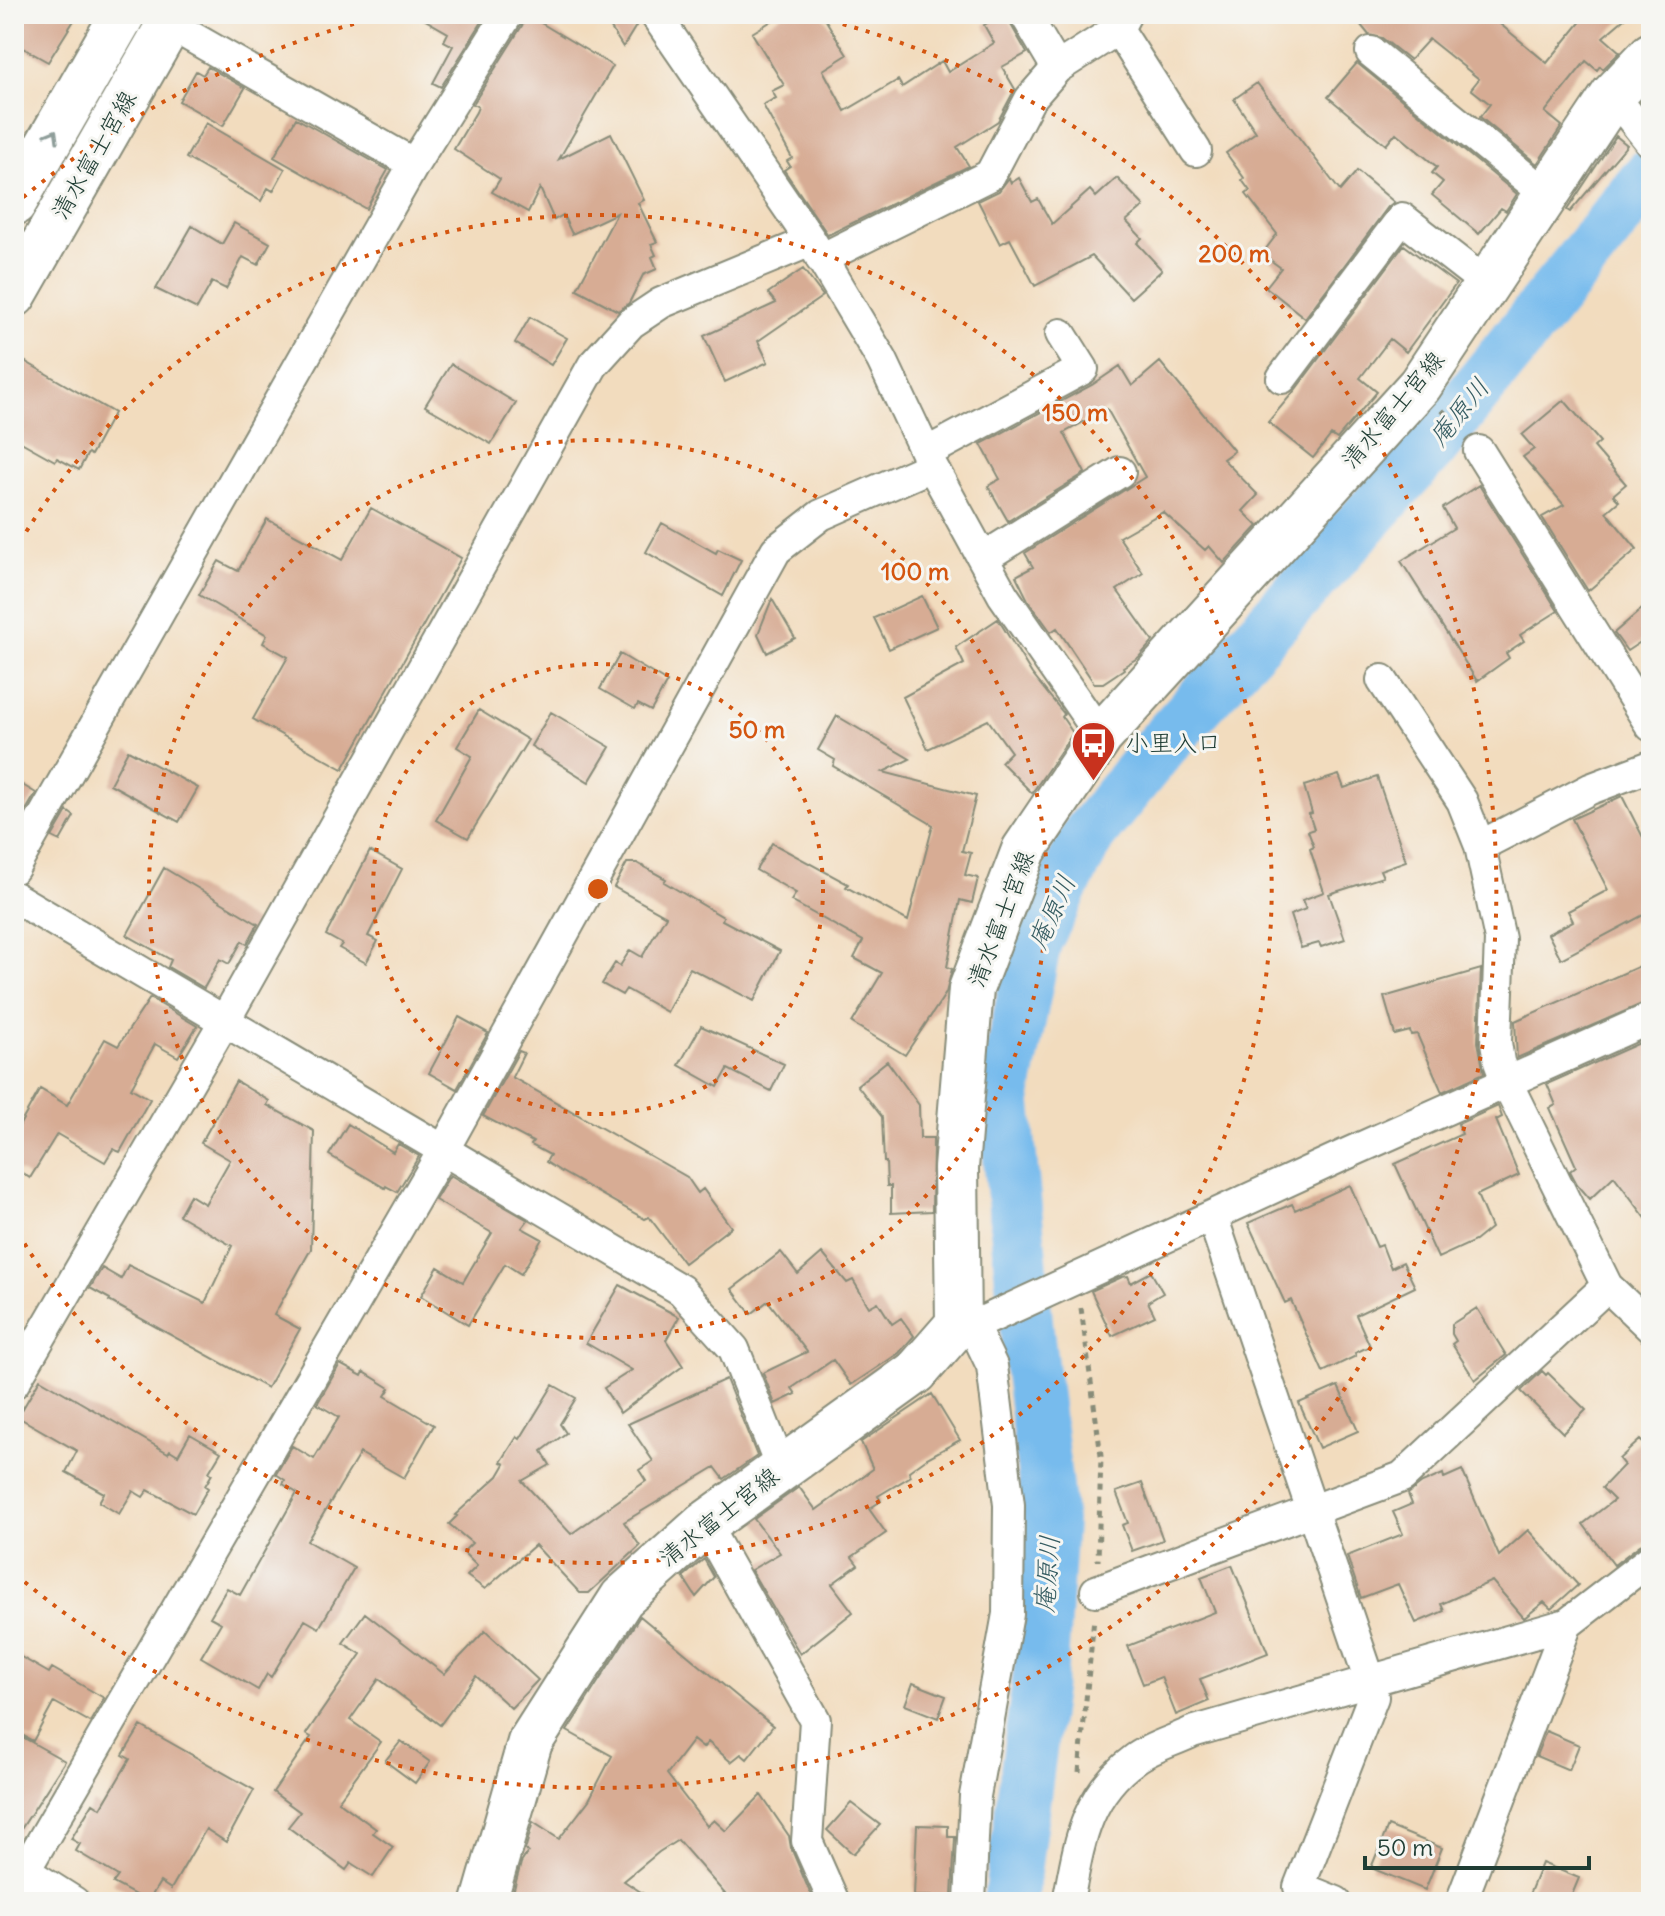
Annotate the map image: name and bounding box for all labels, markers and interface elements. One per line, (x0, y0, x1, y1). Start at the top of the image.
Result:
street label: 清水富士宮線 (44, 85, 142, 224)
one-way arrow (43, 130, 59, 144)
text: 200 m (1198, 238, 1270, 268)
street label: 清水富士宮線 (1334, 345, 1450, 474)
water label: 庵原川 (1421, 371, 1496, 452)
text: 150 m (1042, 397, 1108, 427)
text: 100 m (881, 556, 949, 586)
text: 50 m (729, 714, 785, 744)
bus stop icon: 小里入口 (1070, 719, 1118, 782)
place label: 小里入口 (1125, 727, 1221, 757)
street label: 清水富士宮線 (960, 846, 1040, 991)
water label: 庵原川 (1021, 869, 1082, 954)
centre of rings (584, 875, 612, 903)
street label: 清水富士宮線 (652, 1460, 784, 1572)
water label: 庵原川 (1027, 1534, 1066, 1614)
scale bar (1365, 1820, 1589, 1870)
text: 50 m (1377, 1832, 1433, 1862)

